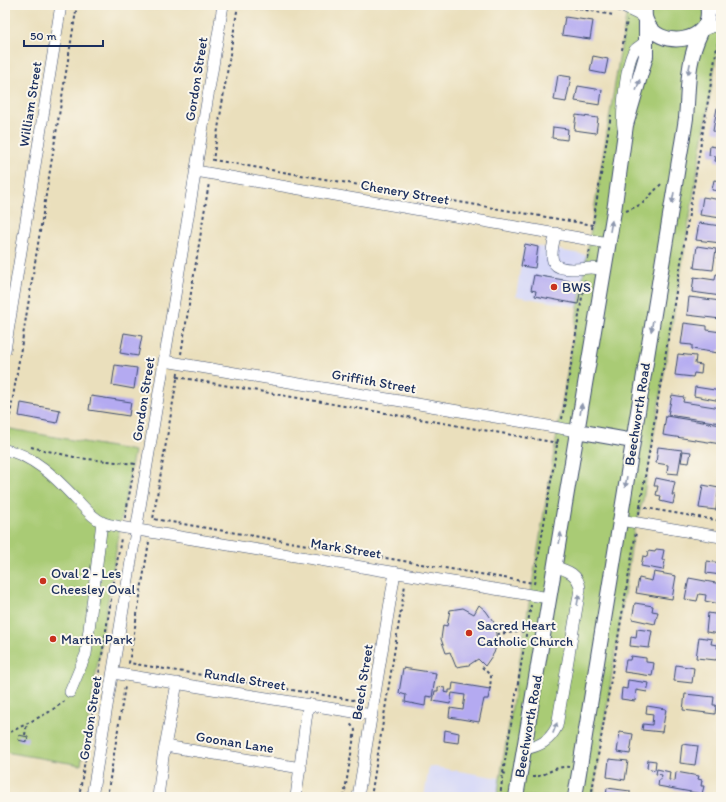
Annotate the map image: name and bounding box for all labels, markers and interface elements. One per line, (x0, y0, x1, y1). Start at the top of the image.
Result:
scale bar (24, 22, 103, 48)
text: 50 m (30, 29, 56, 43)
street label: Gordon Street (181, 36, 212, 122)
street label: William Street (15, 60, 46, 148)
one-way arrow (686, 63, 692, 75)
one-way arrow (635, 78, 641, 90)
street label: Chenery Street (359, 176, 451, 209)
one-way arrow (670, 192, 676, 204)
one-way arrow (608, 220, 614, 232)
place label: BWS (562, 279, 591, 296)
marker: BWS (549, 282, 559, 292)
one-way arrow (649, 320, 655, 332)
street label: Gordon Street (128, 356, 159, 442)
street label: Beechworth Road (621, 361, 654, 467)
street label: Griffith Street (330, 366, 417, 397)
one-way arrow (578, 403, 584, 415)
one-way arrow (623, 476, 629, 488)
one-way arrow (557, 532, 563, 544)
street label: Mark Street (309, 535, 383, 562)
place label: Oval 2 - Les Cheesley Oval (51, 565, 135, 598)
marker: Oval 2 - Les Cheesley Oval (38, 576, 48, 586)
one-way arrow (575, 594, 581, 606)
place label: Sacred Heart Catholic Church (477, 617, 573, 650)
marker: Sacred Heart Catholic Church (464, 628, 474, 638)
place label: Martin Park (61, 631, 133, 648)
marker: Martin Park (48, 634, 58, 644)
street label: Beech Street (348, 643, 377, 721)
street label: Rundle Street (203, 665, 287, 694)
street label: Beechworth Road (511, 673, 546, 779)
street label: Gordon Street (75, 675, 106, 761)
one-way arrow (552, 722, 559, 734)
street label: Goonan Lane (195, 728, 275, 757)

